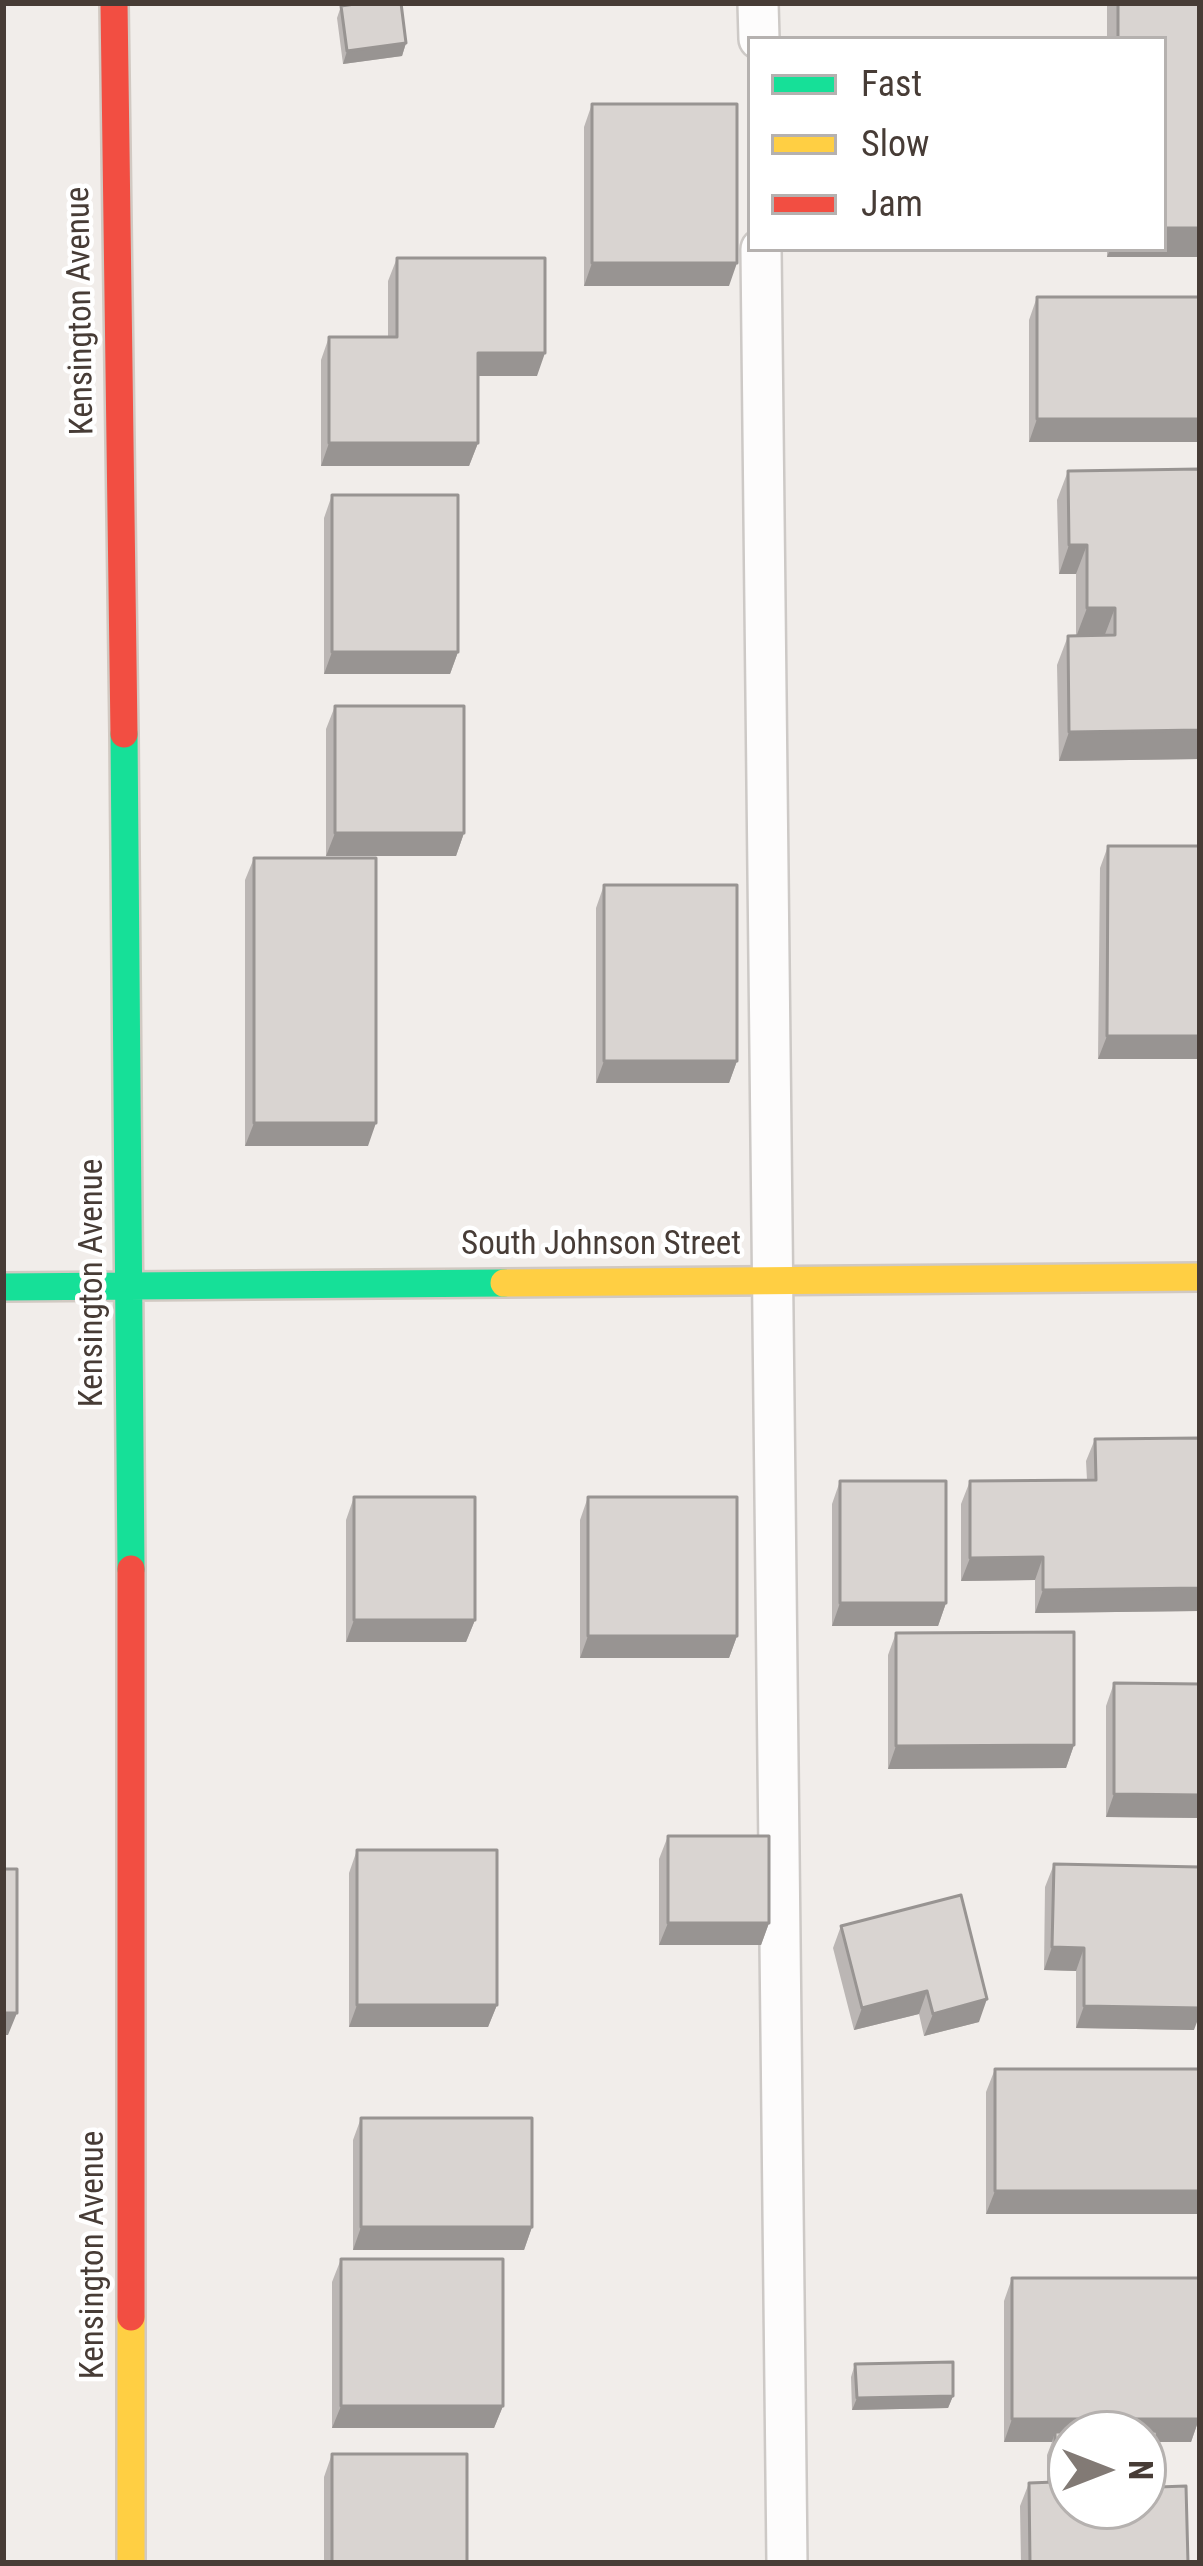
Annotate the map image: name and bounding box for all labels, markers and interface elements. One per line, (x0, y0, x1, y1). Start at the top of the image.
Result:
legend (747, 36, 1167, 252)
text: Fast (861, 63, 922, 105)
text: Slow (861, 123, 929, 165)
text: Jam (861, 183, 923, 225)
street label: Kensington Avenue (60, 186, 104, 436)
street label: Kensington Avenue (74, 1159, 114, 1407)
street label: South Johnson Street (461, 1226, 741, 1266)
street label: Kensington Avenue (75, 2131, 115, 2379)
north arrow (1047, 2410, 1167, 2530)
text: N (1121, 2460, 1160, 2480)

